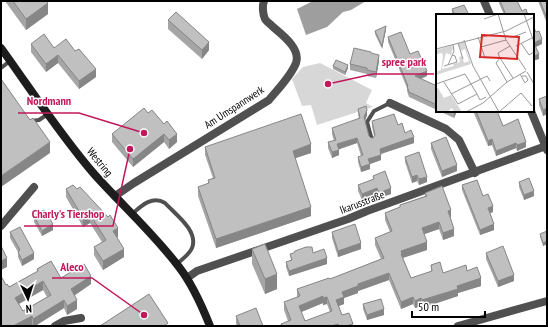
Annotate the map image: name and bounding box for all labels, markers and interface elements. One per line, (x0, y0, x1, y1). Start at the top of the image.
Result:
inset map (436, 14, 534, 112)
callout: spree park (373, 50, 434, 74)
text: spree park (382, 54, 426, 69)
street label: Am Umspannwerk (202, 82, 267, 131)
callout: Nordmann (18, 89, 79, 113)
text: Nordmann (27, 93, 71, 108)
street label: Westring (84, 145, 116, 179)
street label: Ikarusstraße (338, 187, 387, 217)
callout: Charly's Tiershop (24, 202, 113, 226)
text: Charly's Tiershop (32, 206, 105, 221)
callout: Aleco (52, 254, 92, 278)
text: Aleco (59, 259, 84, 274)
north arrow (8, 279, 48, 319)
scale bar (412, 293, 485, 319)
text: 50 m (418, 299, 439, 314)
text: N (25, 302, 32, 316)

